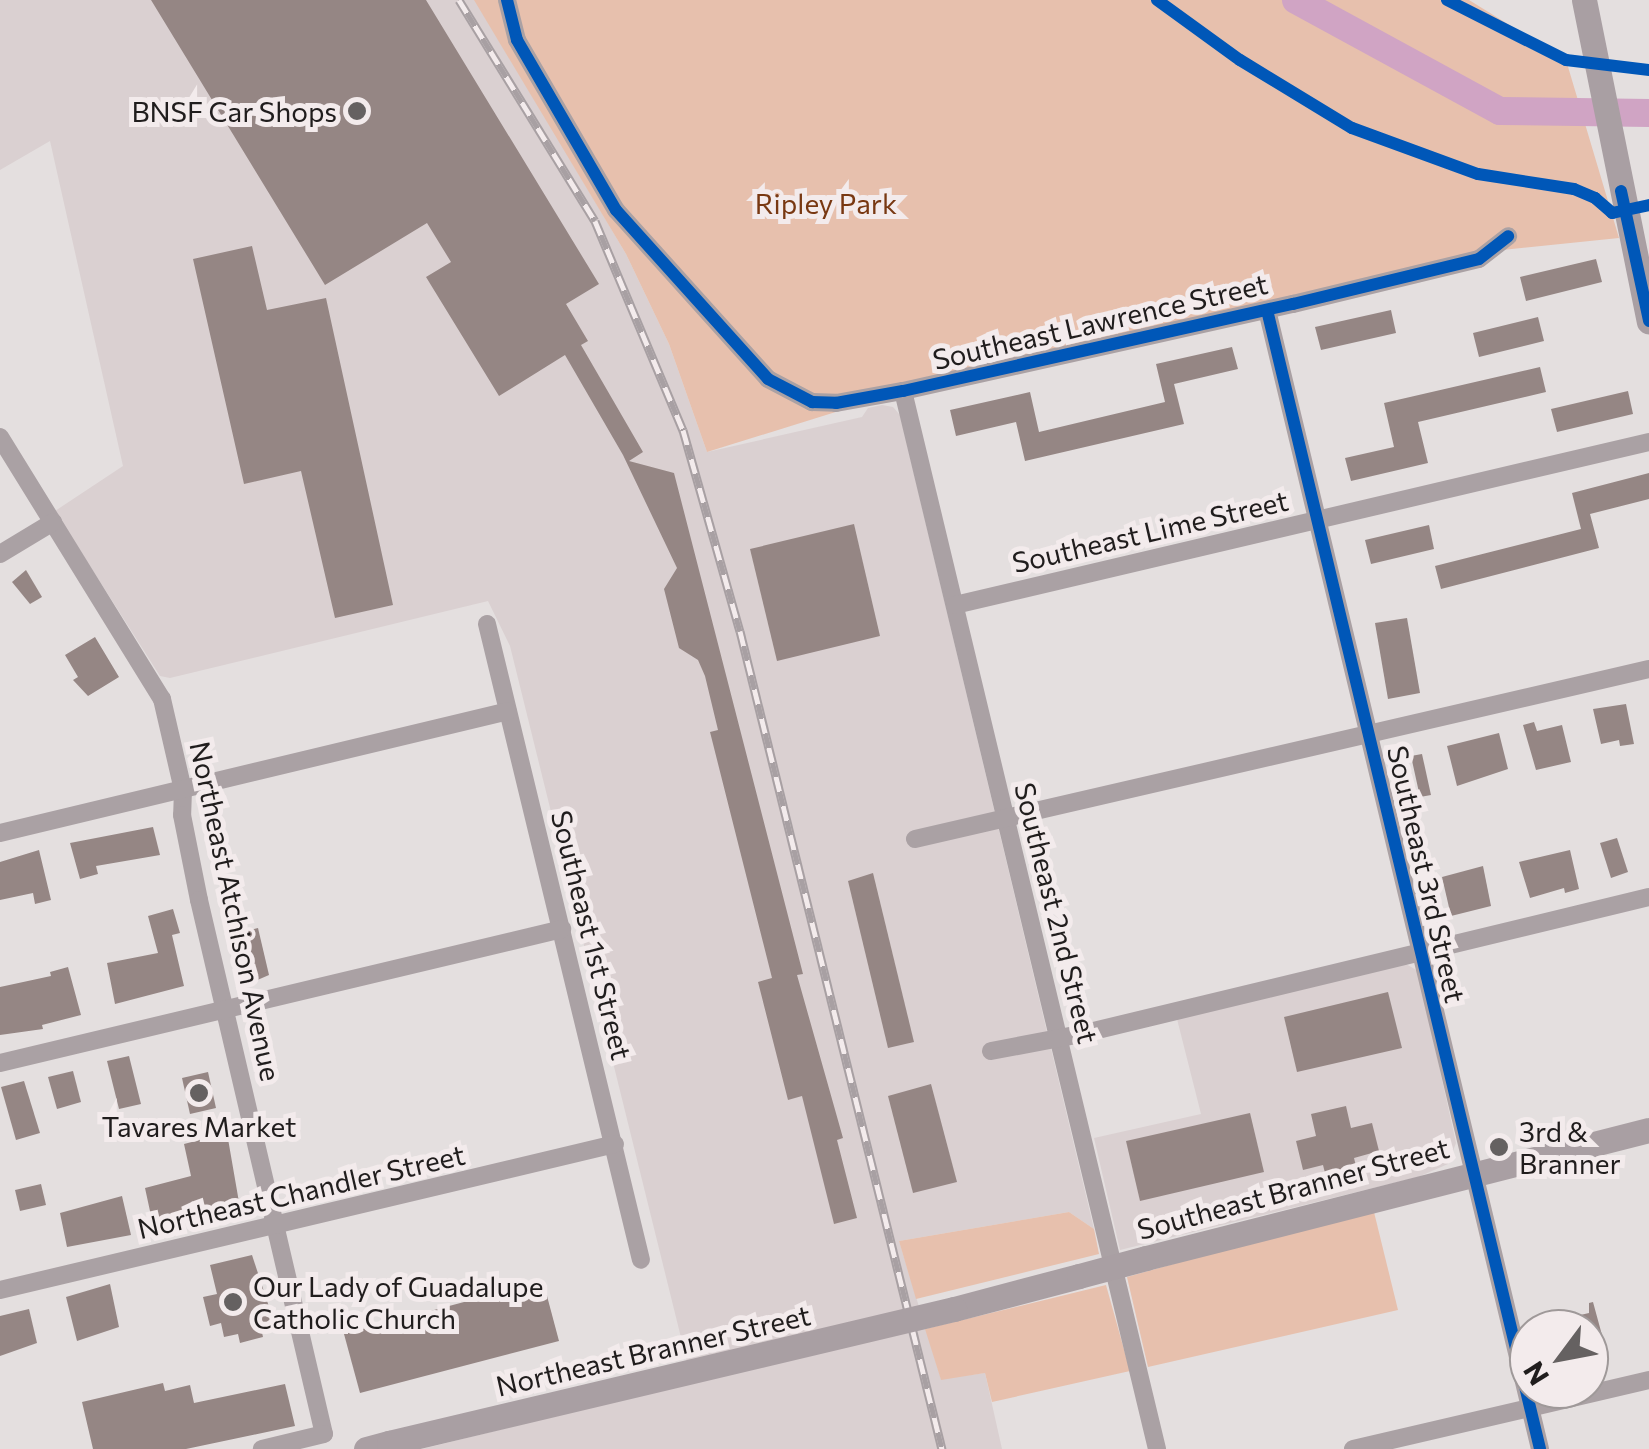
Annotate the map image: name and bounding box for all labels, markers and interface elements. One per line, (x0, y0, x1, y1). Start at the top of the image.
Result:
place label: BNSF Car Shops (131, 94, 337, 128)
marker: BNSF Car Shops (346, 100, 368, 122)
park label: Ripley Park (755, 186, 897, 220)
street label: Southeast Lawrence Street (929, 266, 1271, 376)
street label: Southeast Lime Street (1009, 483, 1291, 579)
street label: Northeast Atchison Avenue (184, 738, 288, 1084)
street label: Southeast 3rd Street (1381, 742, 1473, 1006)
street label: Southeast 2nd Street (1008, 779, 1106, 1047)
street label: Southeast 1st Street (545, 807, 639, 1063)
marker: Tavares Market (188, 1082, 210, 1104)
place label: Tavares Market (101, 1109, 297, 1143)
place label: 3rd & Branner (1519, 1114, 1621, 1180)
street label: Southeast Branner Street (1133, 1130, 1453, 1246)
marker: 3rd & Branner (1488, 1136, 1510, 1158)
street label: Northeast Chandler Street (134, 1137, 468, 1245)
place label: Our Lady of Guadalupe Catholic Church (253, 1269, 543, 1335)
marker: Our Lady of Guadalupe Catholic Church (222, 1291, 244, 1313)
street label: Northeast Branner Street (493, 1297, 813, 1403)
north arrow (1509, 1309, 1609, 1409)
text: N (1515, 1356, 1555, 1392)

